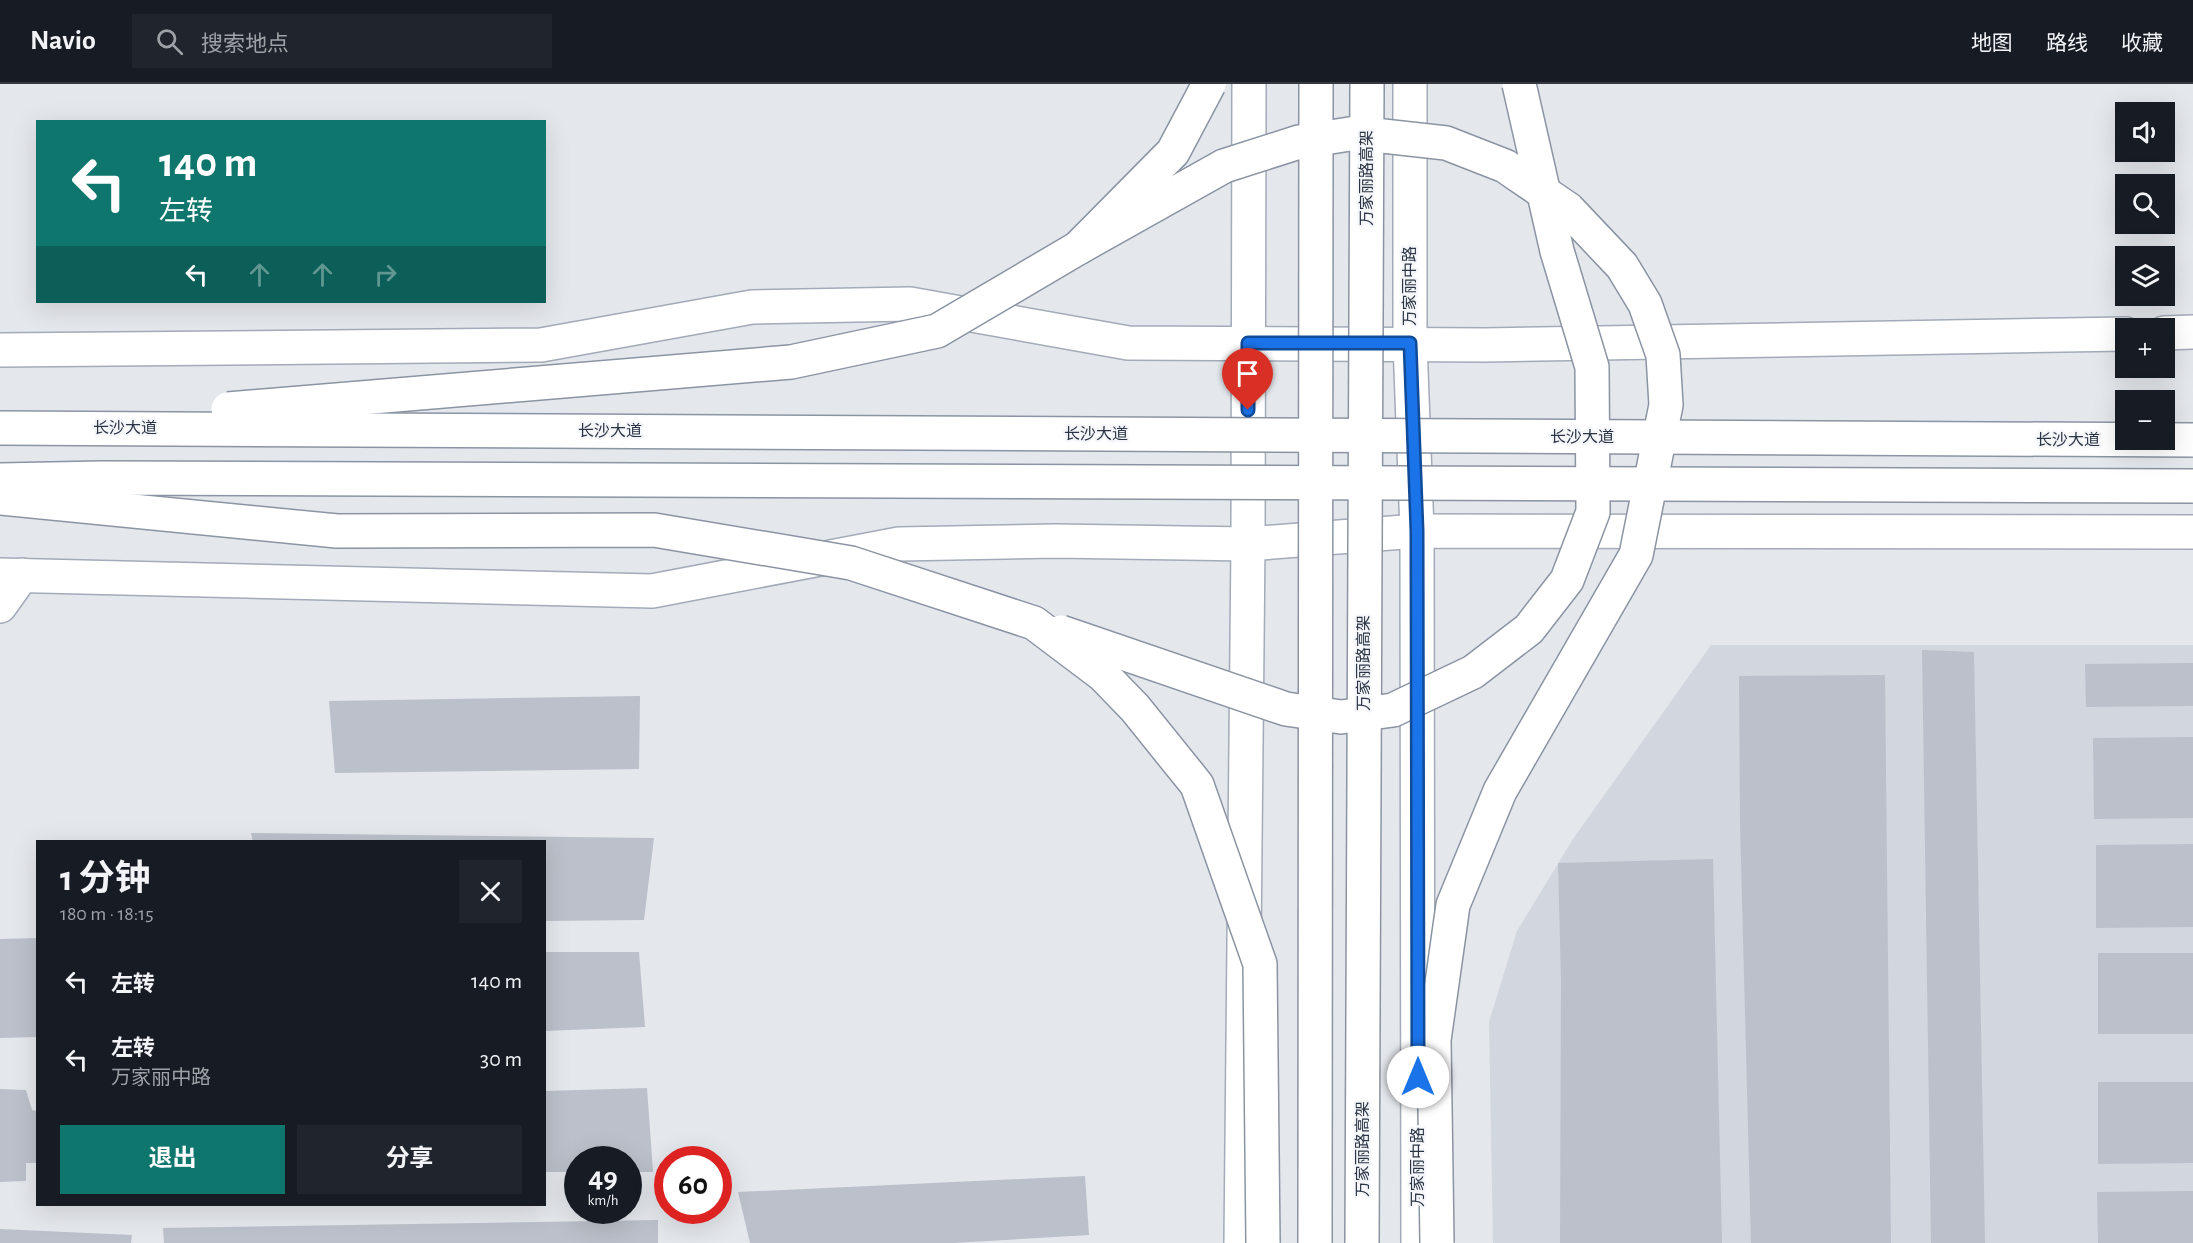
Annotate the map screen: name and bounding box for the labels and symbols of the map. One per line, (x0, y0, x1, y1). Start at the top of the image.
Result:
street label: 万家丽路高架 (1358, 130, 1375, 226)
street label: 万家丽中路 (1401, 246, 1418, 326)
pin (1222, 348, 1273, 410)
street label: 长沙大道 (93, 419, 157, 436)
street label: 长沙大道 (578, 422, 642, 439)
street label: 长沙大道 (1064, 425, 1128, 442)
street label: 长沙大道 (1550, 428, 1614, 445)
street label: 长沙大道 (2036, 431, 2100, 448)
street label: 万家丽路高架 (1355, 615, 1372, 711)
position arrow (1386, 1045, 1450, 1109)
street label: 万家丽路高架 (1354, 1101, 1371, 1197)
street label: 万家丽中路 (1409, 1127, 1426, 1207)
speed limit sign: 60 (654, 1146, 732, 1224)

